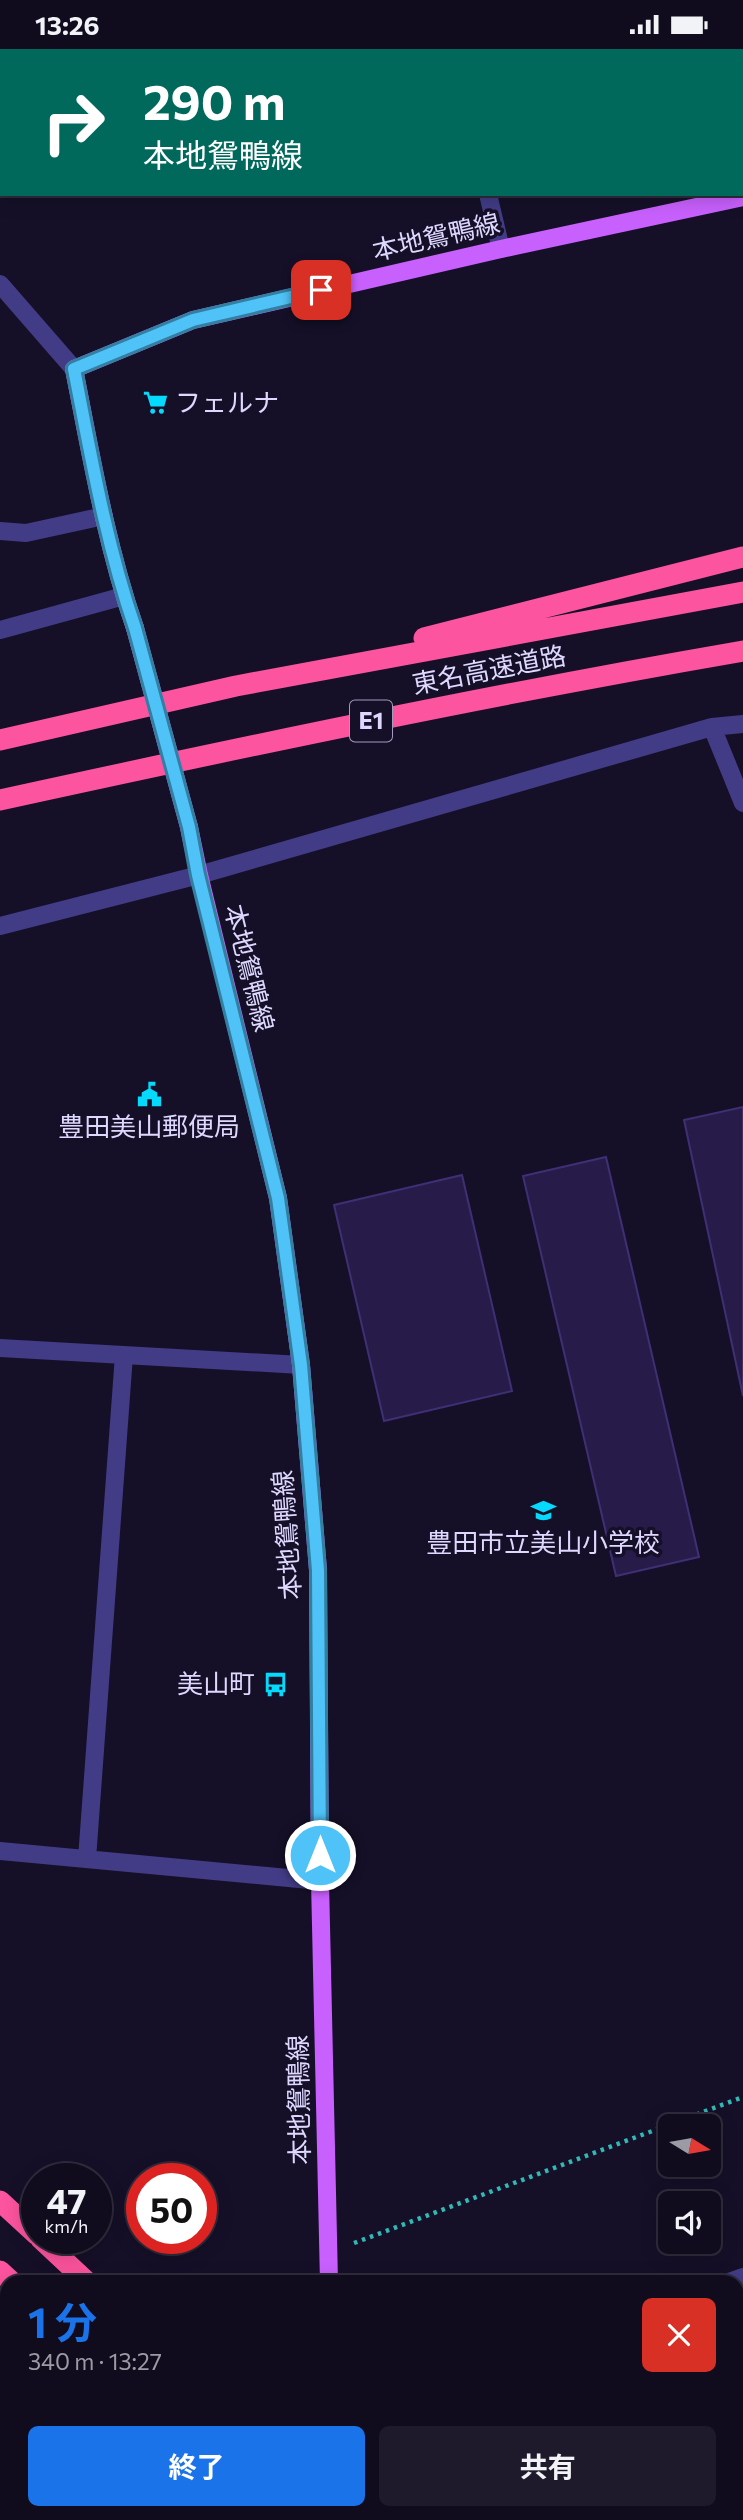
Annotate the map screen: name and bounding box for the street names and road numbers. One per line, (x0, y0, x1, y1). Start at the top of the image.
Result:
street label: 本地鴛鴨線 (369, 206, 502, 265)
street label: 東名高速道路 (409, 638, 568, 699)
road number: E1 (350, 701, 392, 741)
street label: 本地鴛鴨線 (220, 901, 281, 1034)
street label: 本地鴛鴨線 (266, 1469, 306, 1601)
street label: 本地鴛鴨線 (281, 2035, 314, 2165)

